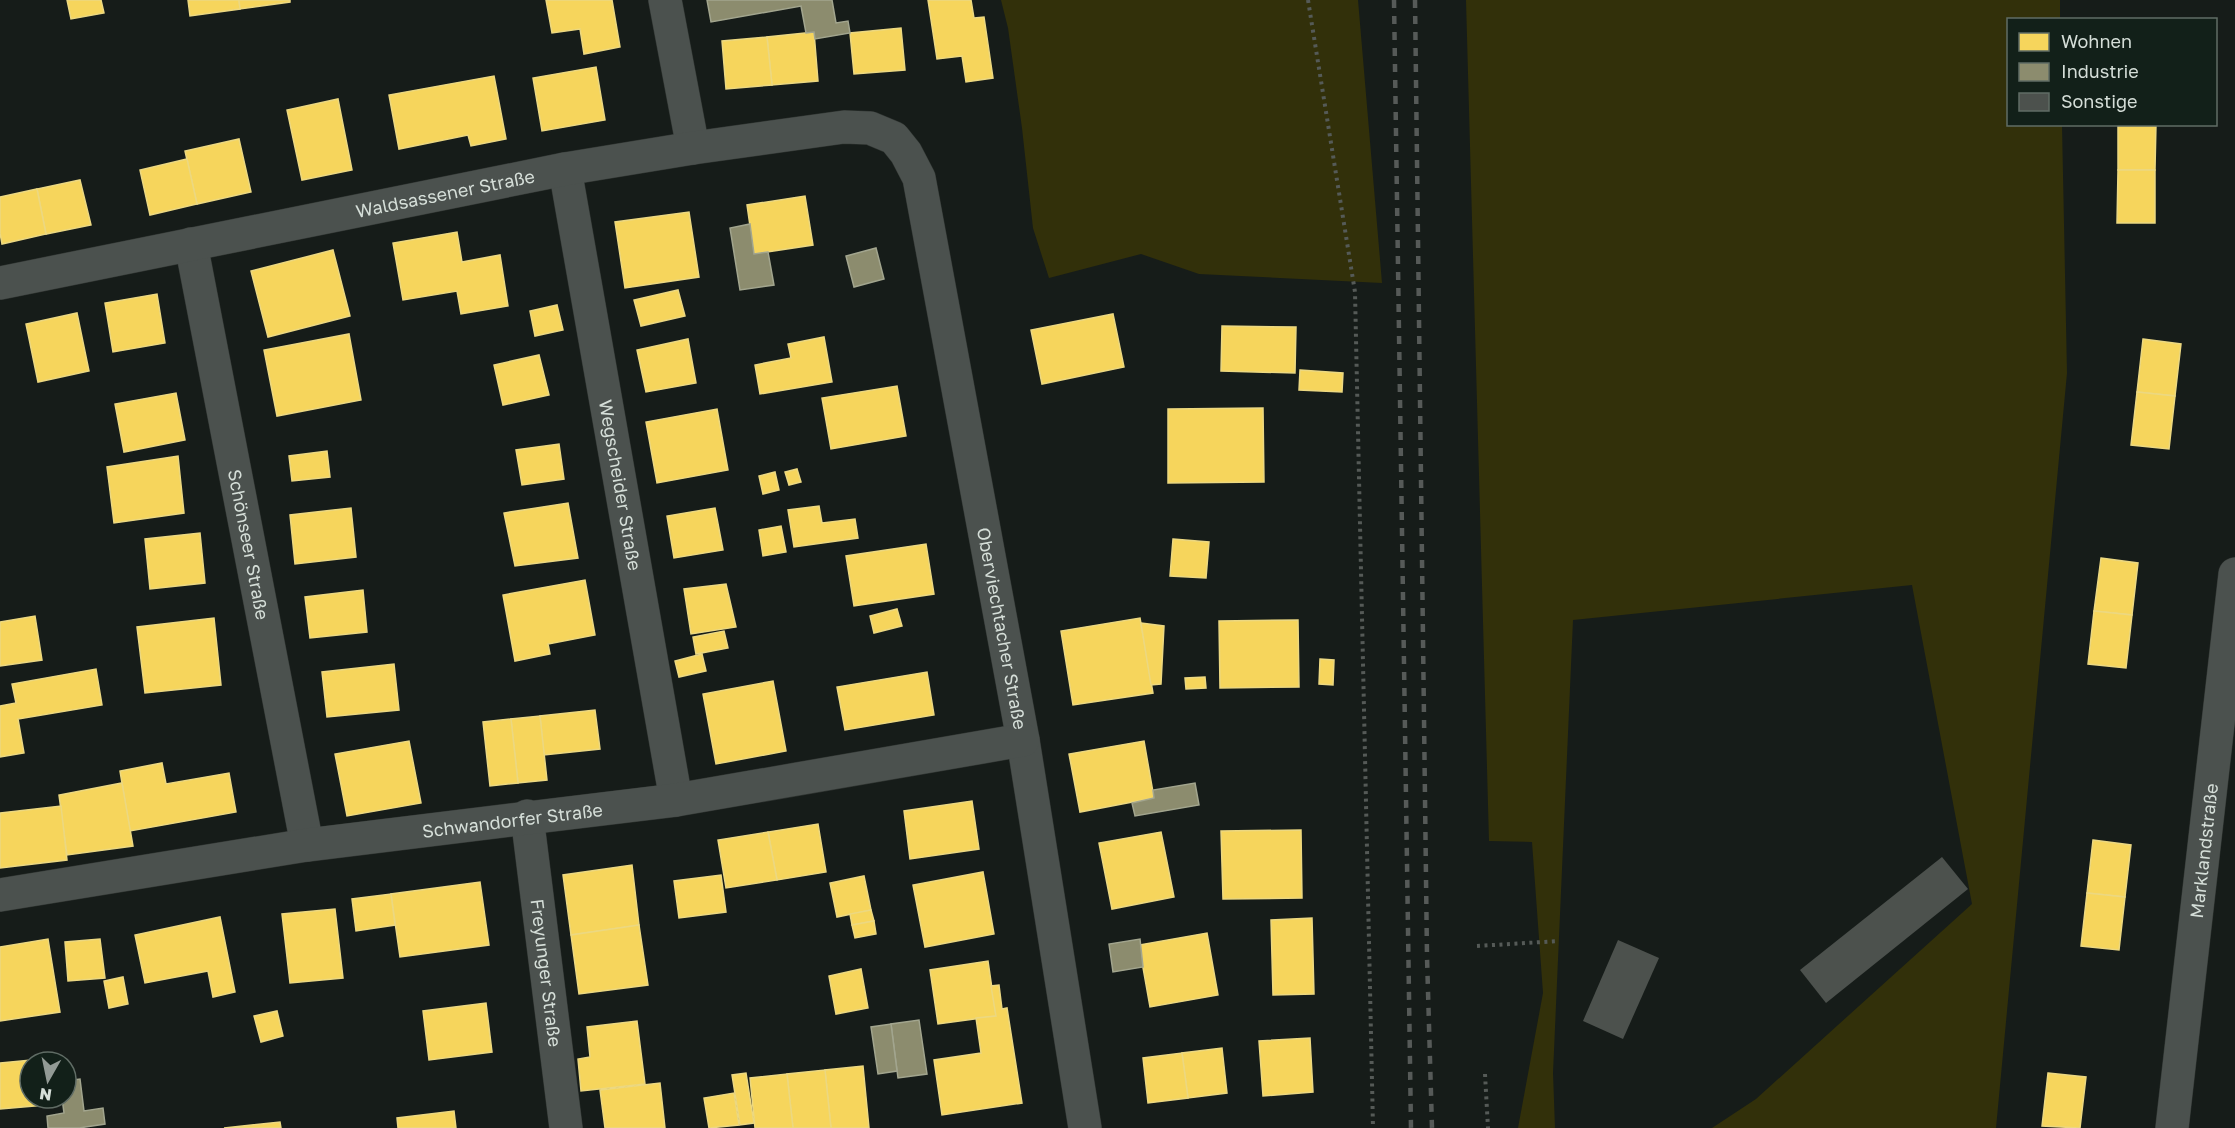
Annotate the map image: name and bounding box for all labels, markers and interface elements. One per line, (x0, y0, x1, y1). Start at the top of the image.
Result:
legend (2007, 18, 2217, 126)
text: Wohnen (2061, 30, 2132, 52)
text: Industrie (2061, 60, 2139, 82)
text: Sonstige (2061, 90, 2137, 112)
street label: Waldsassener Straße (354, 164, 536, 222)
street label: Wegscheider Straße (595, 398, 646, 572)
street label: Schönseer Straße (224, 467, 274, 621)
street label: Oberviechtacher Straße (973, 526, 1032, 731)
street label: Marklandstraße (2185, 782, 2222, 919)
street label: Schwandorfer Straße (421, 798, 604, 842)
street label: Freyunger Straße (526, 897, 567, 1048)
north arrow (18, 1050, 78, 1110)
text: N (38, 1084, 53, 1106)

